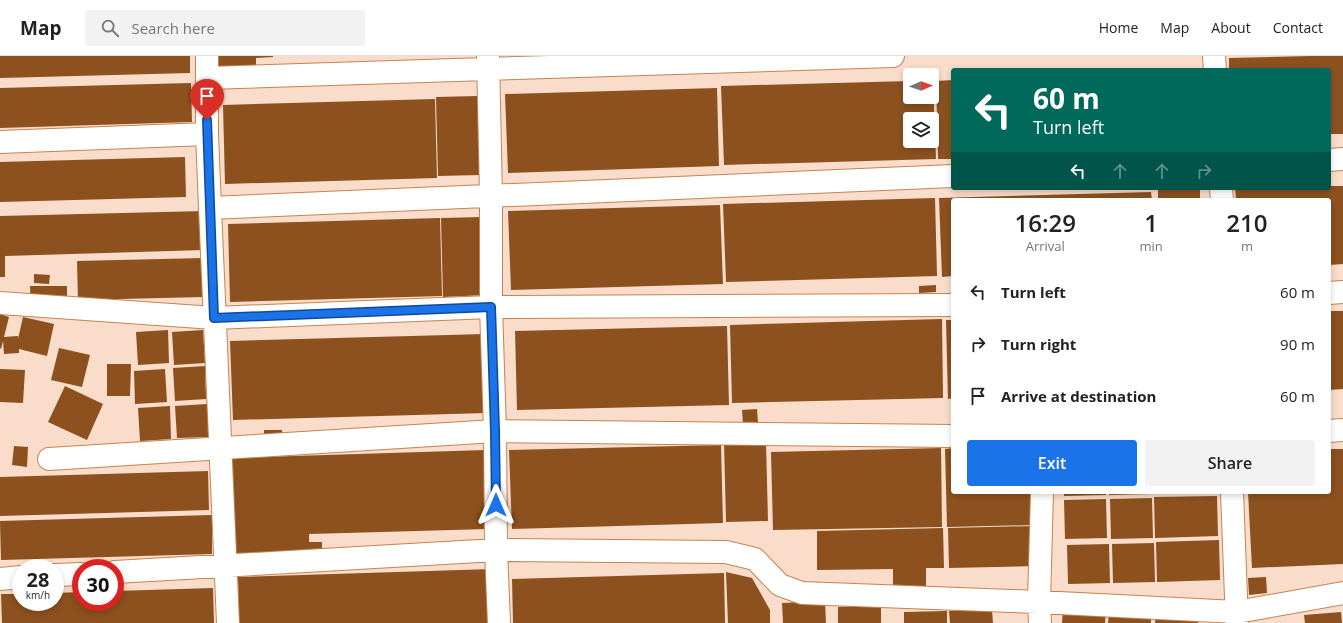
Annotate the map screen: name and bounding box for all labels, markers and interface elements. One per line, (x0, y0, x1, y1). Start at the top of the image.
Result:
search box (85, 10, 365, 46)
text: Map (20, 15, 61, 41)
icon: search (99, 17, 121, 39)
text: Search here (131, 18, 215, 38)
text: Home (1099, 18, 1138, 37)
text: Map (1160, 18, 1189, 37)
text: About (1211, 18, 1251, 37)
text: Contact (1273, 18, 1323, 37)
north arrow (903, 68, 939, 104)
map controls (903, 68, 939, 148)
pin (190, 79, 224, 120)
text: 60 m (1033, 79, 1100, 117)
icon: left (967, 84, 1019, 136)
icon: arrive (196, 85, 218, 107)
button: layers (903, 112, 939, 148)
text: Turn left (1033, 115, 1104, 139)
icon: left (1067, 160, 1089, 182)
icon: ahead (1109, 160, 1131, 182)
icon: ahead (1151, 160, 1173, 182)
icon: right (1193, 160, 1215, 182)
text: 16:29 (1015, 206, 1076, 239)
text: 1 (1144, 206, 1158, 239)
text: 210 (1226, 206, 1267, 239)
text: Arrival (1026, 237, 1065, 255)
text: min (1140, 237, 1163, 255)
text: m (1241, 237, 1253, 255)
icon: left (967, 281, 989, 303)
text: Turn left (1001, 282, 1066, 302)
text: 60 m (1280, 282, 1315, 302)
icon: right (967, 333, 989, 355)
text: Turn right (1001, 334, 1076, 354)
text: 90 m (1280, 334, 1315, 354)
icon: arrive (967, 385, 989, 407)
text: Arrive at destination (1001, 386, 1156, 406)
text: 60 m (1280, 386, 1315, 406)
button: Exit (967, 440, 1137, 486)
button: Share (1145, 440, 1315, 486)
position arrow (475, 484, 517, 526)
speed limit sign: 30 (72, 559, 124, 611)
text: 28 (27, 566, 49, 593)
text: km/h (26, 588, 50, 602)

